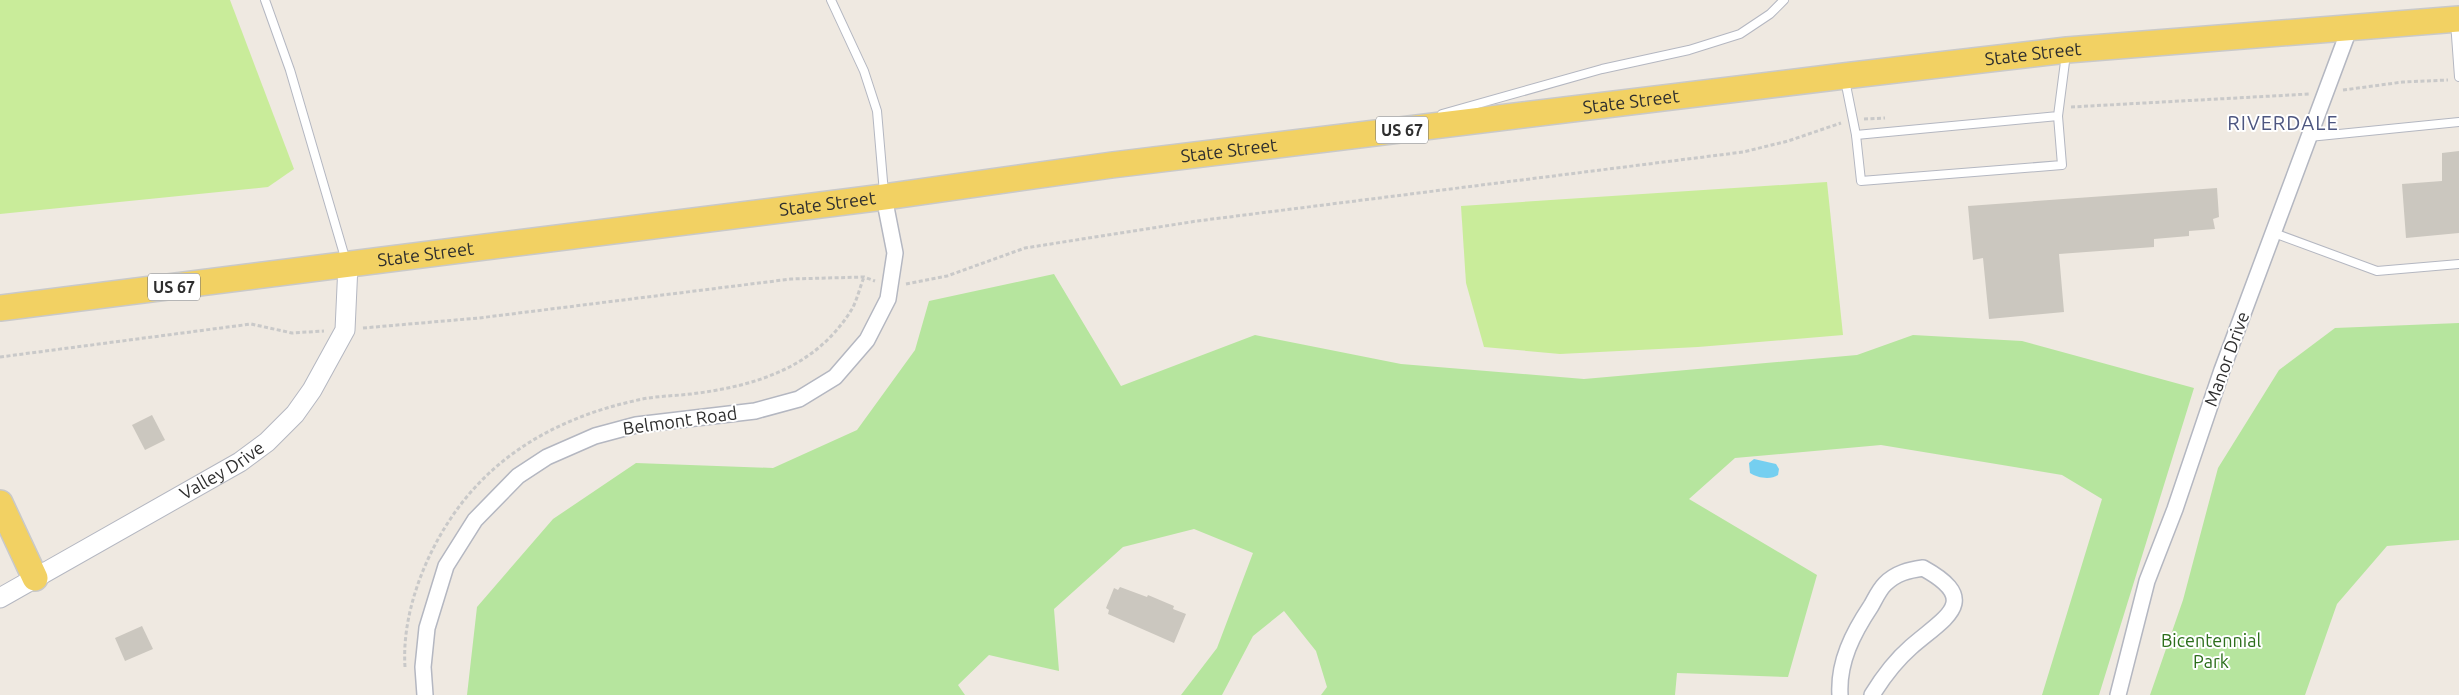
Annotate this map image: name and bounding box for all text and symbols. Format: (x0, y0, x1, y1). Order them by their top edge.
street label: State Street (1984, 38, 2082, 69)
street label: State Street (1581, 85, 1680, 117)
district label: RIVERDALE (2227, 111, 2339, 134)
road number: US 67 (1376, 116, 1428, 144)
street label: State Street (1179, 134, 1278, 166)
street label: State Street (778, 187, 877, 219)
street label: State Street (376, 238, 475, 270)
road number: US 67 (148, 274, 200, 300)
street label: Manor Drive (2200, 309, 2252, 409)
street label: Belmont Road (621, 402, 738, 438)
street label: Valley Drive (176, 437, 268, 503)
park label: Bicentennial Park (2161, 630, 2261, 671)

